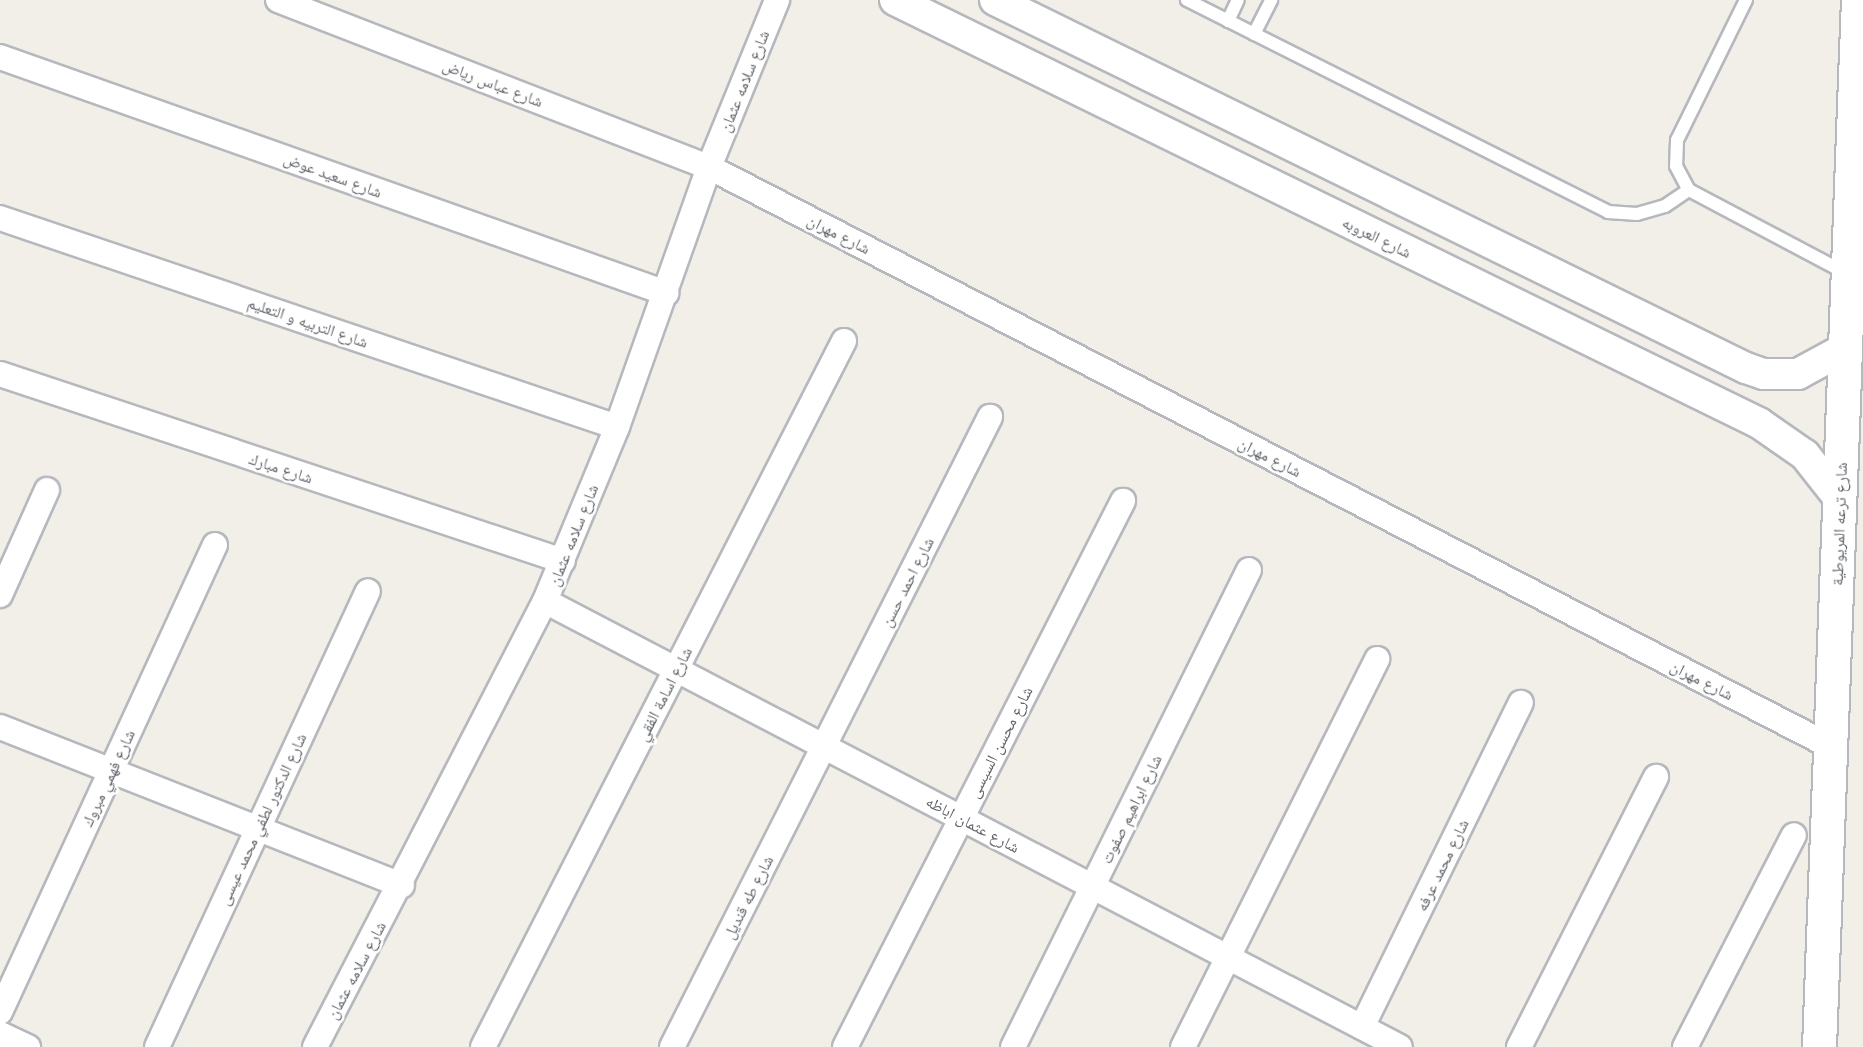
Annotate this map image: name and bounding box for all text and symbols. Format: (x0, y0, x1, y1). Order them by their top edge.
street label: شارع سلامه عثمان (715, 27, 773, 135)
street label: شارع عباس رياض (440, 55, 546, 111)
street label: شارع سعيد عوض (281, 148, 385, 202)
street label: شارع مهران (804, 210, 874, 258)
street label: شارع العروبه (1339, 212, 1415, 262)
street label: شارع التربيه و التعليم (245, 292, 371, 352)
street label: شارع مهران (1235, 433, 1305, 481)
street label: شارع مبارك (247, 449, 315, 487)
street label: شارع ترعه المريوطية (1827, 462, 1851, 586)
street label: شارع سلامه عثمان (544, 481, 602, 589)
street label: شارع احمد حسن (876, 534, 938, 630)
street label: شارع اسامة الفقي (632, 644, 696, 744)
street label: شارع مهران (1667, 656, 1737, 704)
street label: شارع محسن السيسى (964, 683, 1036, 801)
street label: شارع فهمي مبروك (77, 727, 139, 829)
street label: شارع الدكتور لطفي محمد عيسى (214, 730, 310, 908)
street label: شارع ابراهيم صفوت (1096, 751, 1166, 867)
street label: شارع عثمان اباظه (923, 791, 1023, 857)
street label: شارع محمد عرفه (1411, 816, 1473, 914)
street label: شارع طه قنديل (719, 852, 777, 942)
street label: شارع سلامه عثمان (322, 918, 390, 1022)

